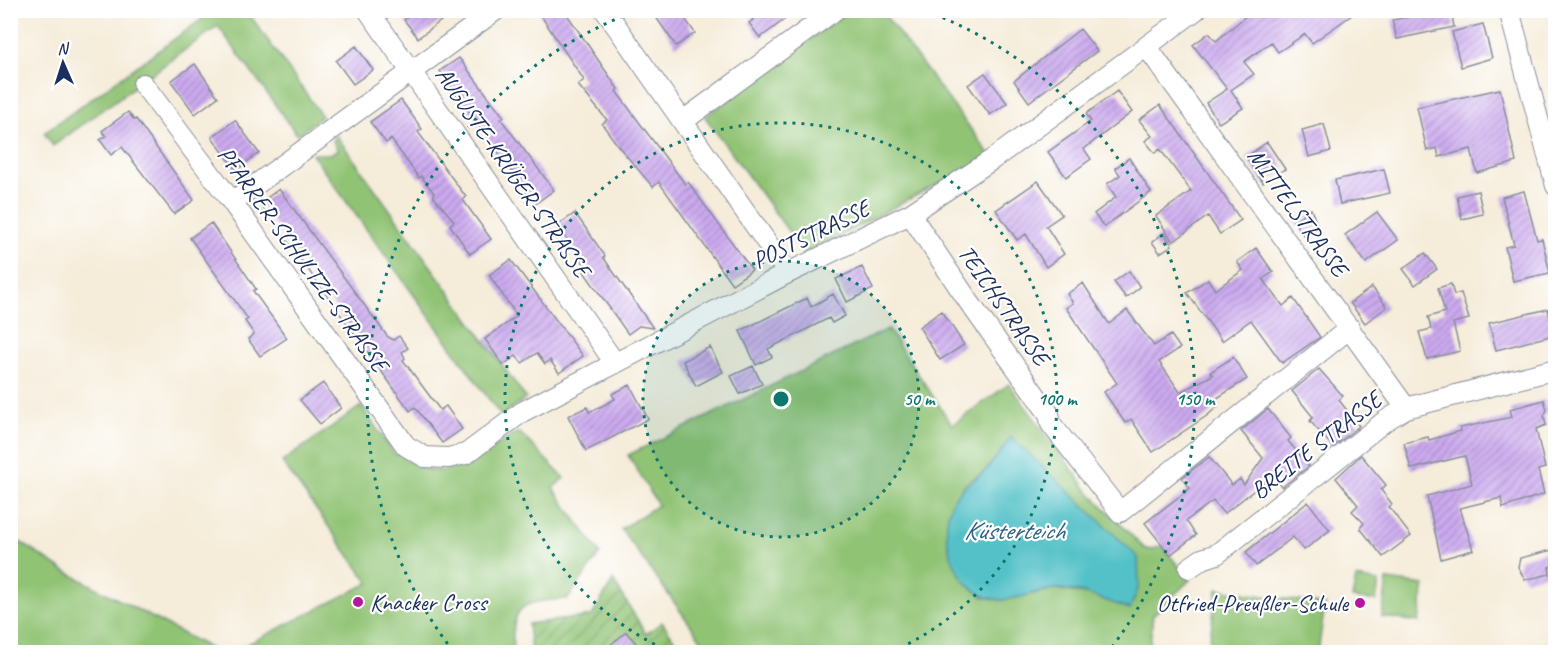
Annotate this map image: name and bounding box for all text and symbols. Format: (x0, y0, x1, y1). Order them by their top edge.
north arrow (33, 33, 93, 93)
text: N (57, 39, 71, 59)
street label: AUGUSTE-KRÜGER-STRASSE (429, 61, 599, 285)
street label: PFARRER-SCHULTZE-STRASSE (211, 140, 397, 380)
street label: MITTELSTRASSE (1241, 142, 1357, 285)
street label: POSTSTRASSE (747, 192, 877, 275)
street label: TEICHSTRASSE (952, 239, 1058, 374)
street label: BREITE STRASSE (1245, 383, 1390, 505)
text: 50 m (904, 388, 936, 410)
text: 100 m (1038, 388, 1078, 410)
text: 150 m (1176, 388, 1216, 410)
centre of rings (771, 389, 791, 409)
water label: Küsterteich (964, 514, 1067, 547)
place label: Knacker Cross (370, 587, 489, 617)
place label: Otfried-Preußler-Schule (1157, 588, 1350, 618)
marker: Knacker Cross (351, 595, 365, 609)
marker: Otfried-Preußler-Schule (1353, 596, 1367, 610)

